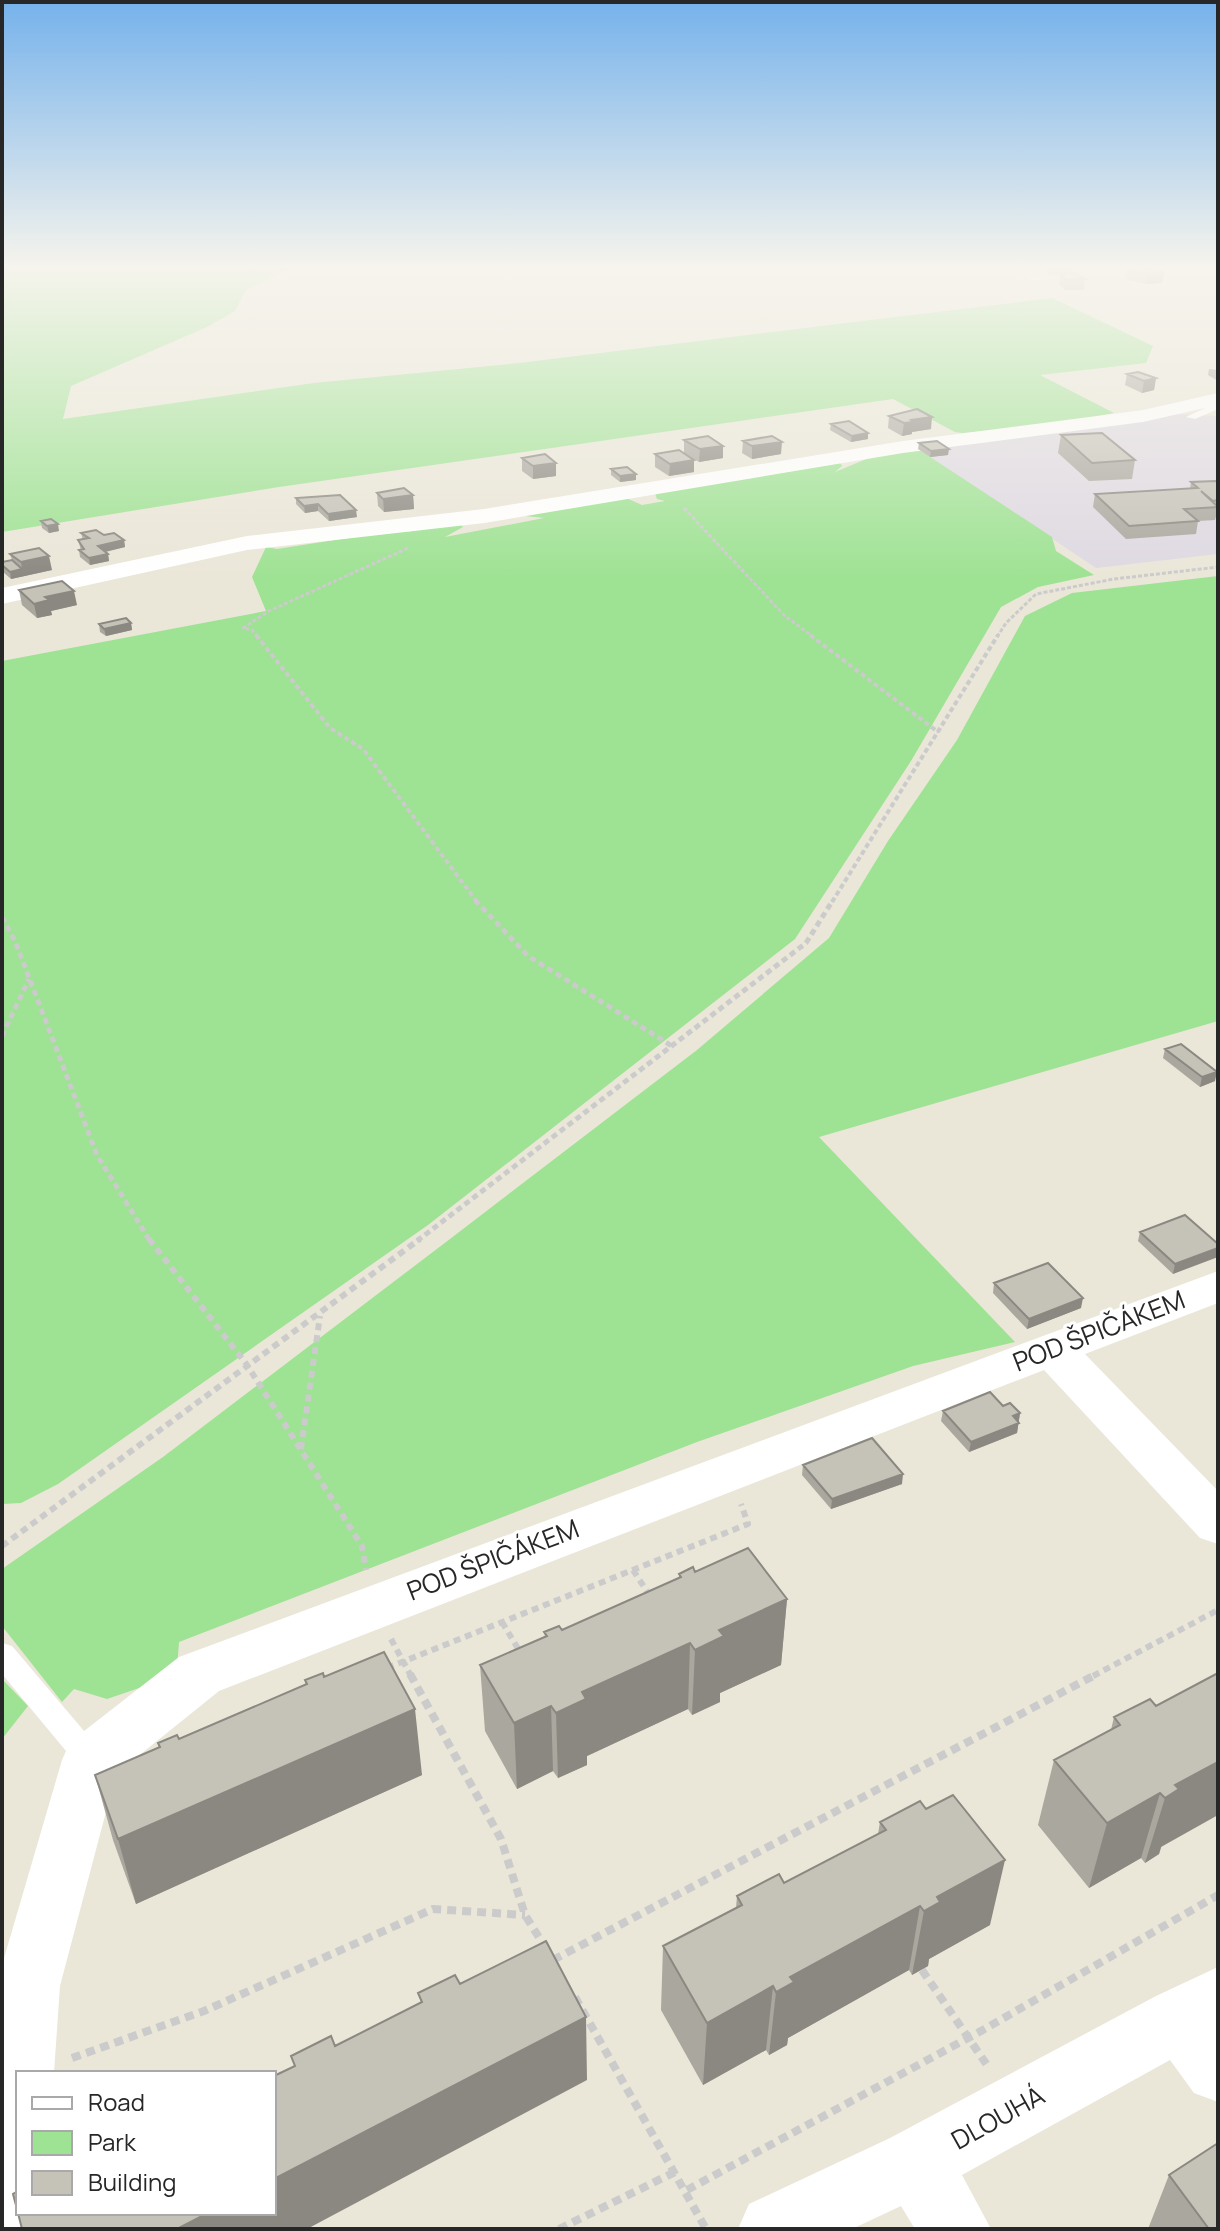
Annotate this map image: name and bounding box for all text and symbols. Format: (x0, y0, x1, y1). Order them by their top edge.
street label: POD ŠPIČÁKEM (1007, 1281, 1190, 1379)
street label: POD ŠPIČÁKEM (401, 1510, 584, 1608)
legend (16, 2071, 276, 2215)
street label: DLOUHÁ (944, 2077, 1051, 2157)
text: Road (88, 2085, 145, 2118)
text: Park (88, 2125, 137, 2158)
text: Building (88, 2165, 176, 2198)

